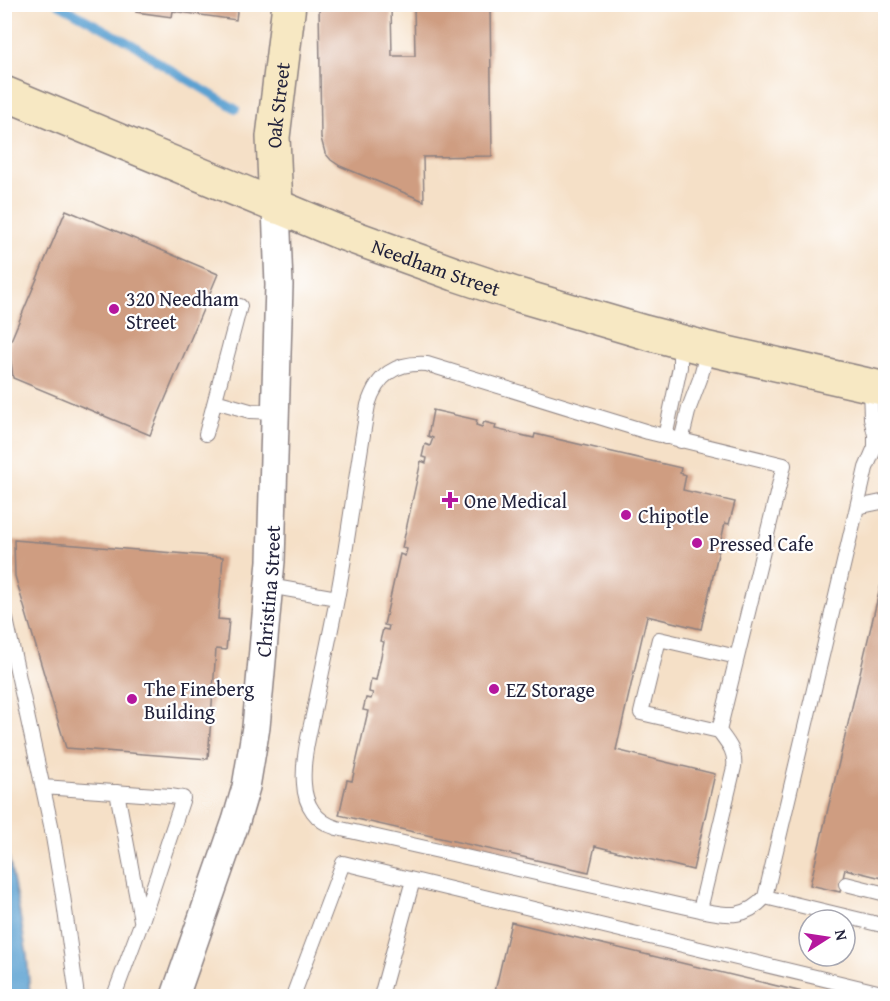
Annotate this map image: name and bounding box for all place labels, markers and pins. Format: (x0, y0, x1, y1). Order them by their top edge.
place label: 320 Needham Street (126, 284, 239, 336)
marker: 320 Needham Street (107, 302, 121, 316)
place label: One Medical (464, 486, 568, 515)
marker: One Medical (441, 491, 459, 509)
place label: Chipotle (638, 501, 709, 530)
marker: Chipotle (619, 508, 633, 522)
place label: Pressed Cafe (709, 529, 814, 558)
marker: Pressed Cafe (690, 536, 704, 550)
place label: The Fineberg Building (144, 674, 254, 726)
place label: EZ Storage (506, 675, 595, 704)
marker: EZ Storage (487, 682, 501, 696)
marker: The Fineberg Building (125, 692, 139, 706)

